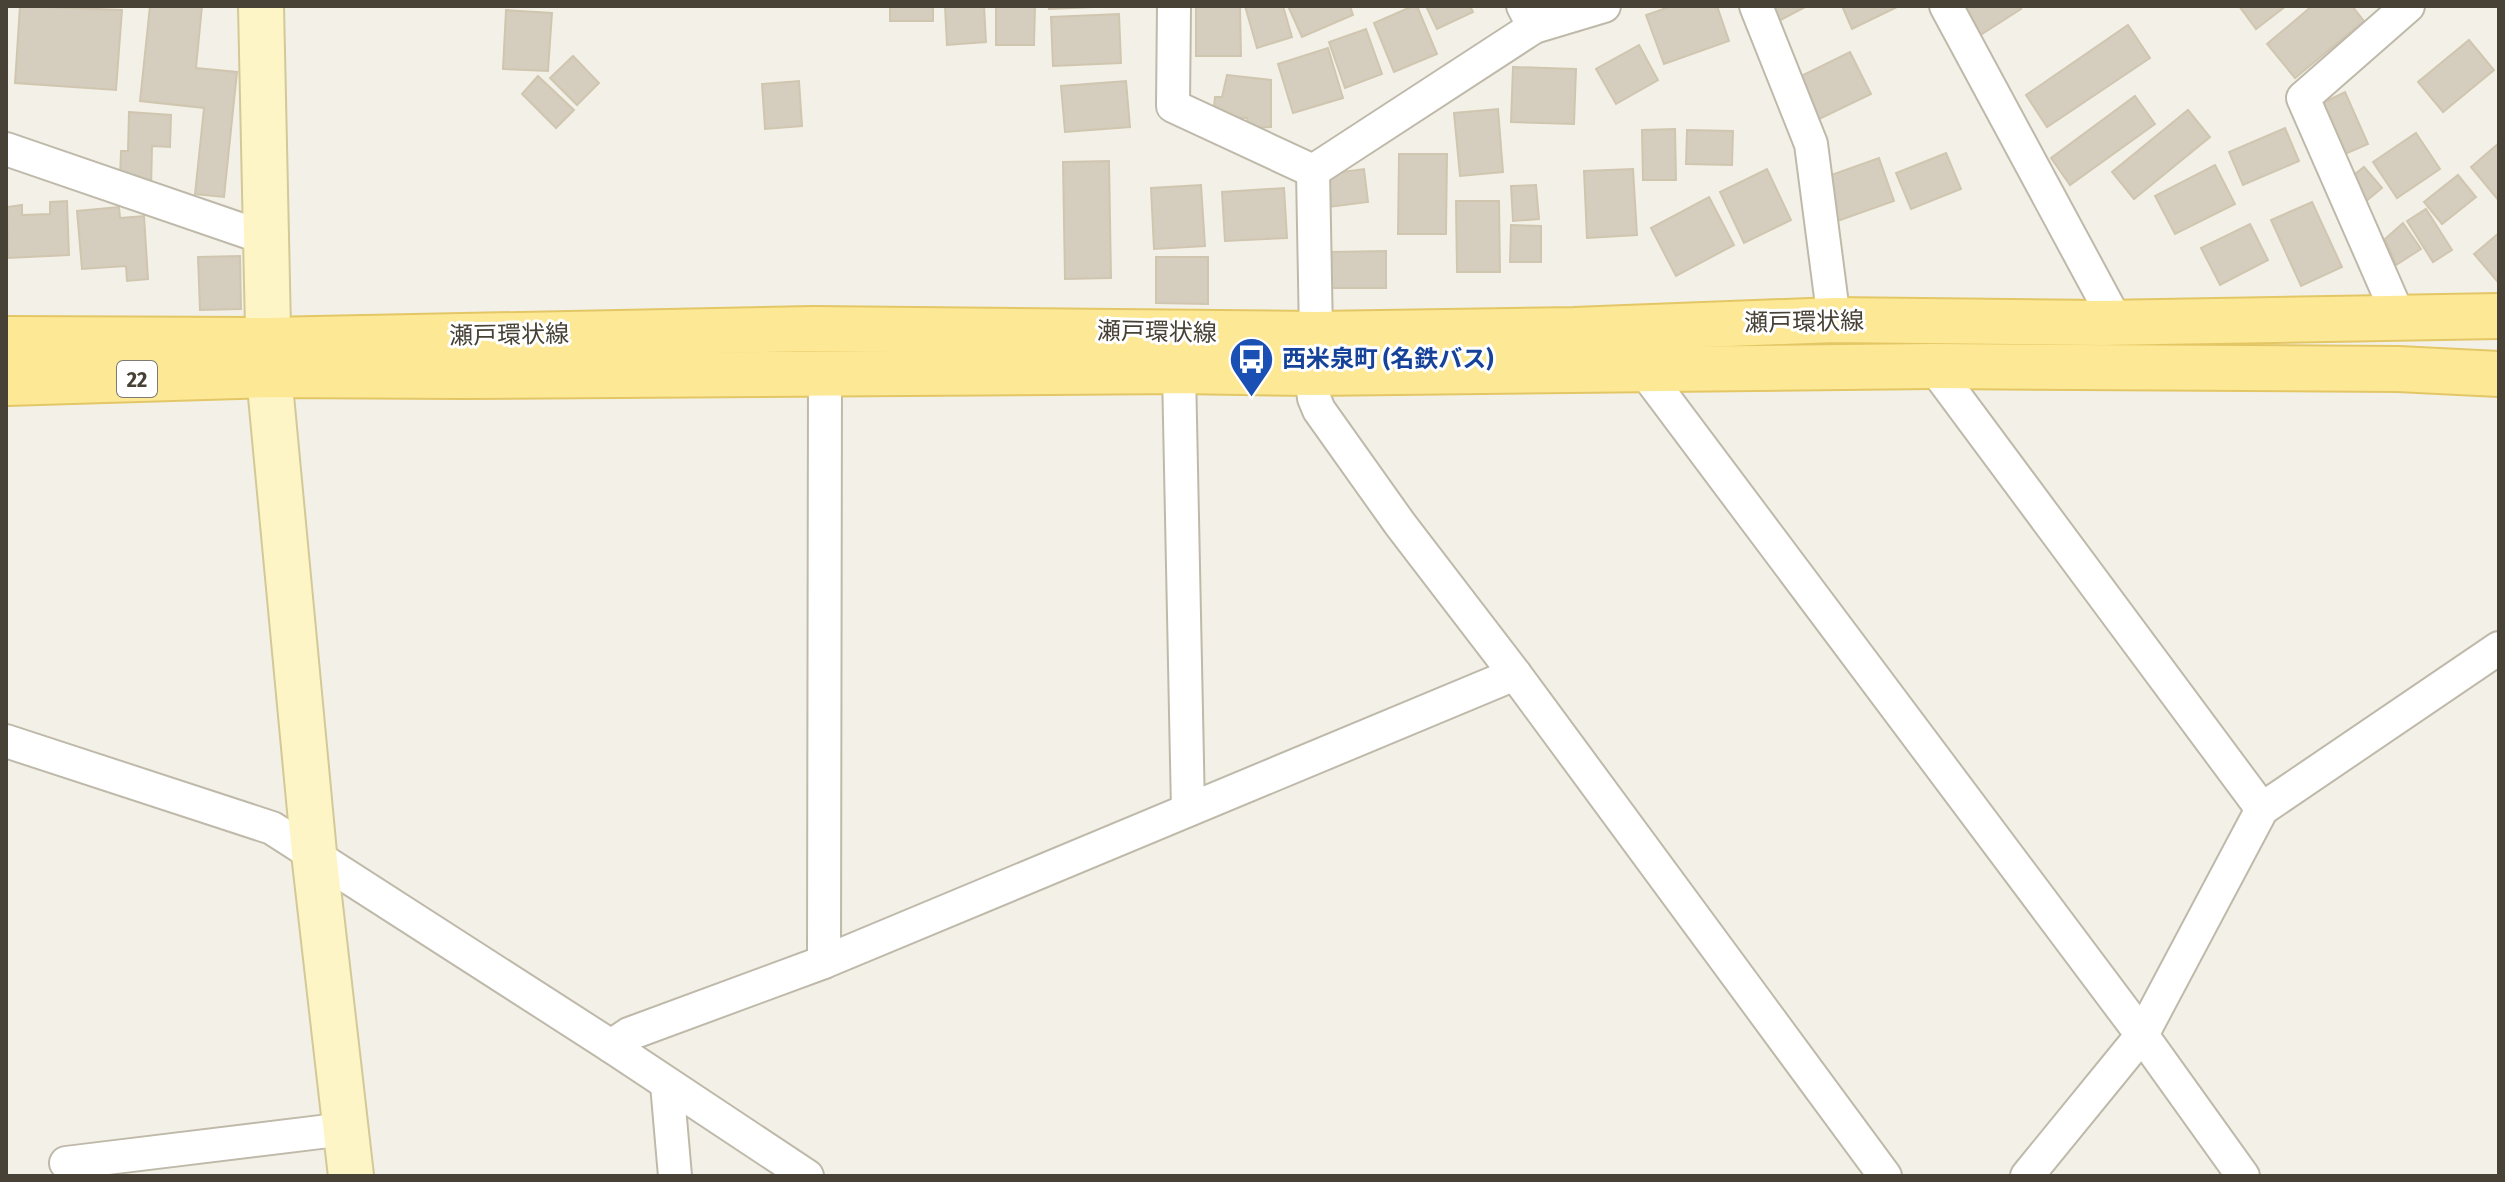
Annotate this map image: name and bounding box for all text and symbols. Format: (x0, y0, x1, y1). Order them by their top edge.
street label: 瀬戸環状線 (1744, 307, 1864, 337)
street label: 瀬戸環状線 (1097, 317, 1217, 347)
street label: 瀬戸環状線 (449, 320, 569, 350)
bus stop icon: 西米泉町 (名鉄バス) (1227, 335, 1275, 398)
place label: 西米泉町 (名鉄バス) (1282, 345, 1493, 373)
road number: 22 (117, 361, 157, 397)

